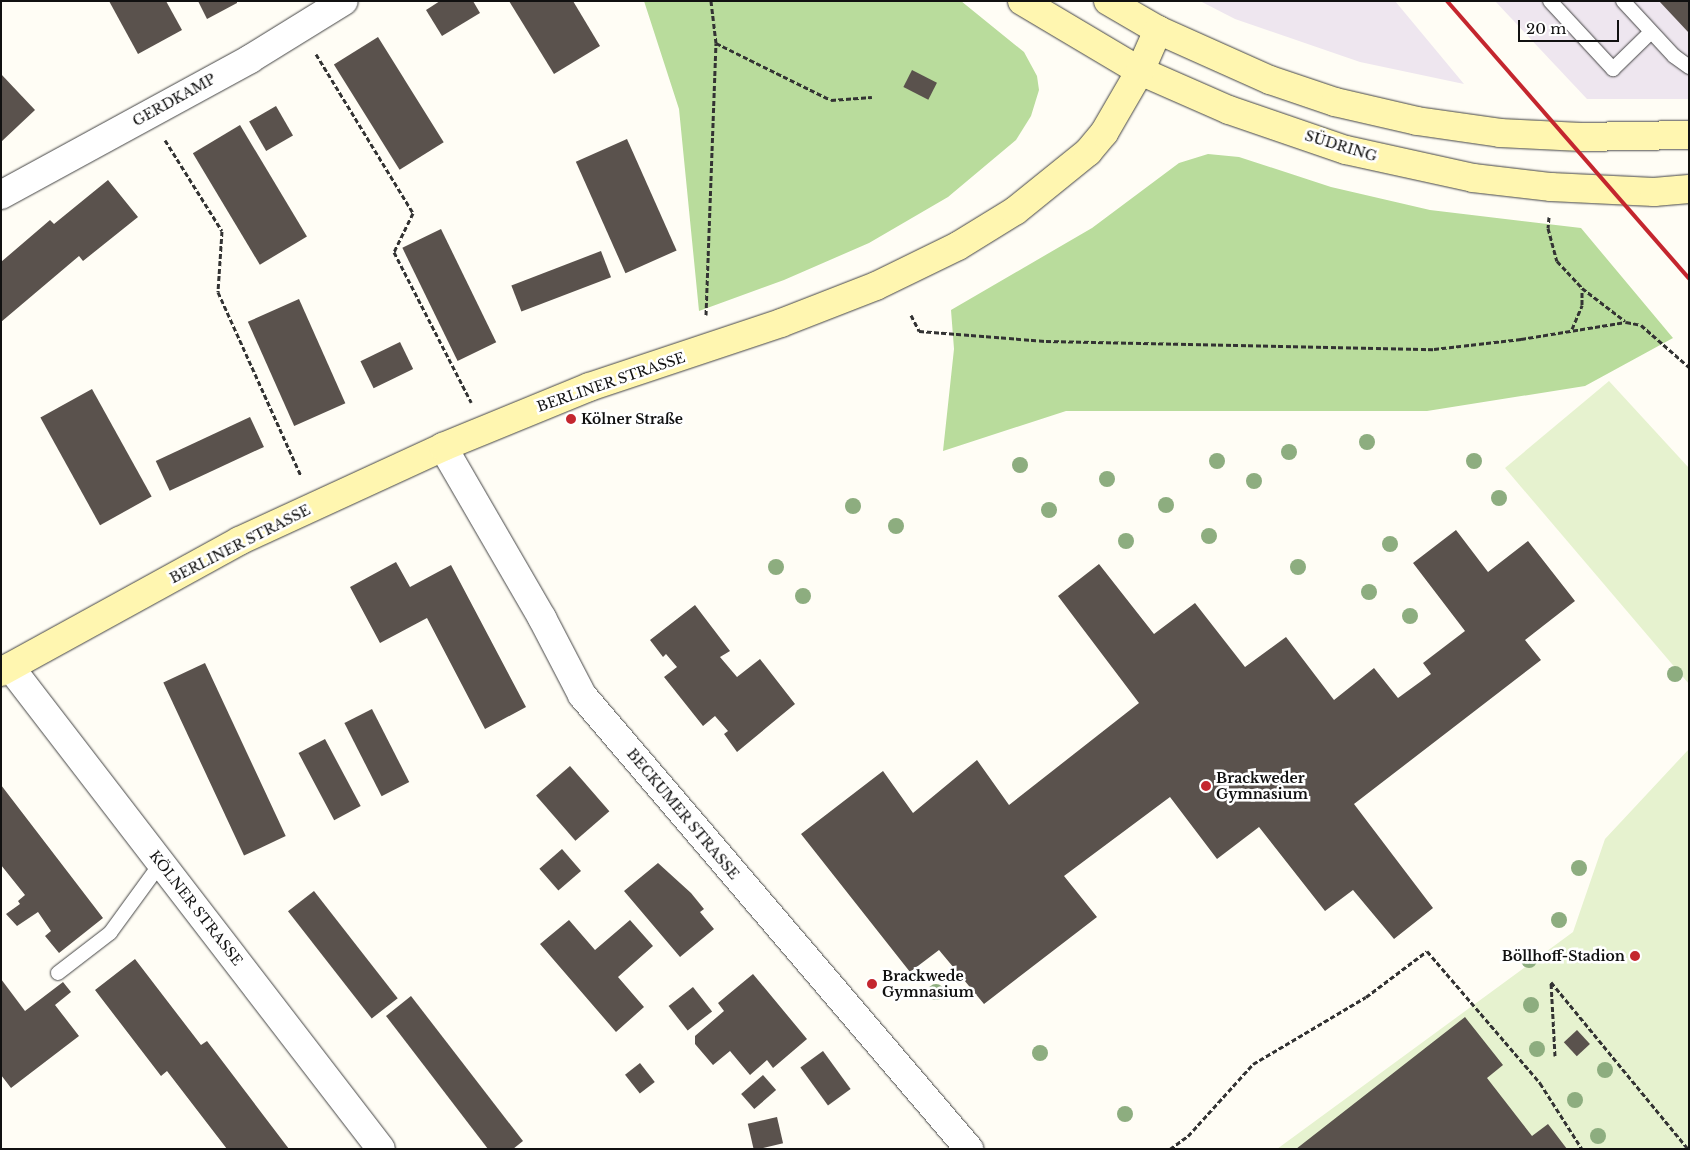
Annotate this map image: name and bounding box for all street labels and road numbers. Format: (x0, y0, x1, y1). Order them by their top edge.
street label: GERDKAMP (130, 70, 218, 130)
street label: SÜDRING (1303, 127, 1379, 165)
street label: BERLINER STRASSE (535, 349, 687, 415)
street label: BERLINER STRASSE (167, 501, 313, 587)
street label: BECKUMER STRASSE (623, 745, 743, 883)
street label: KÖLNER STRASSE (146, 847, 246, 969)

